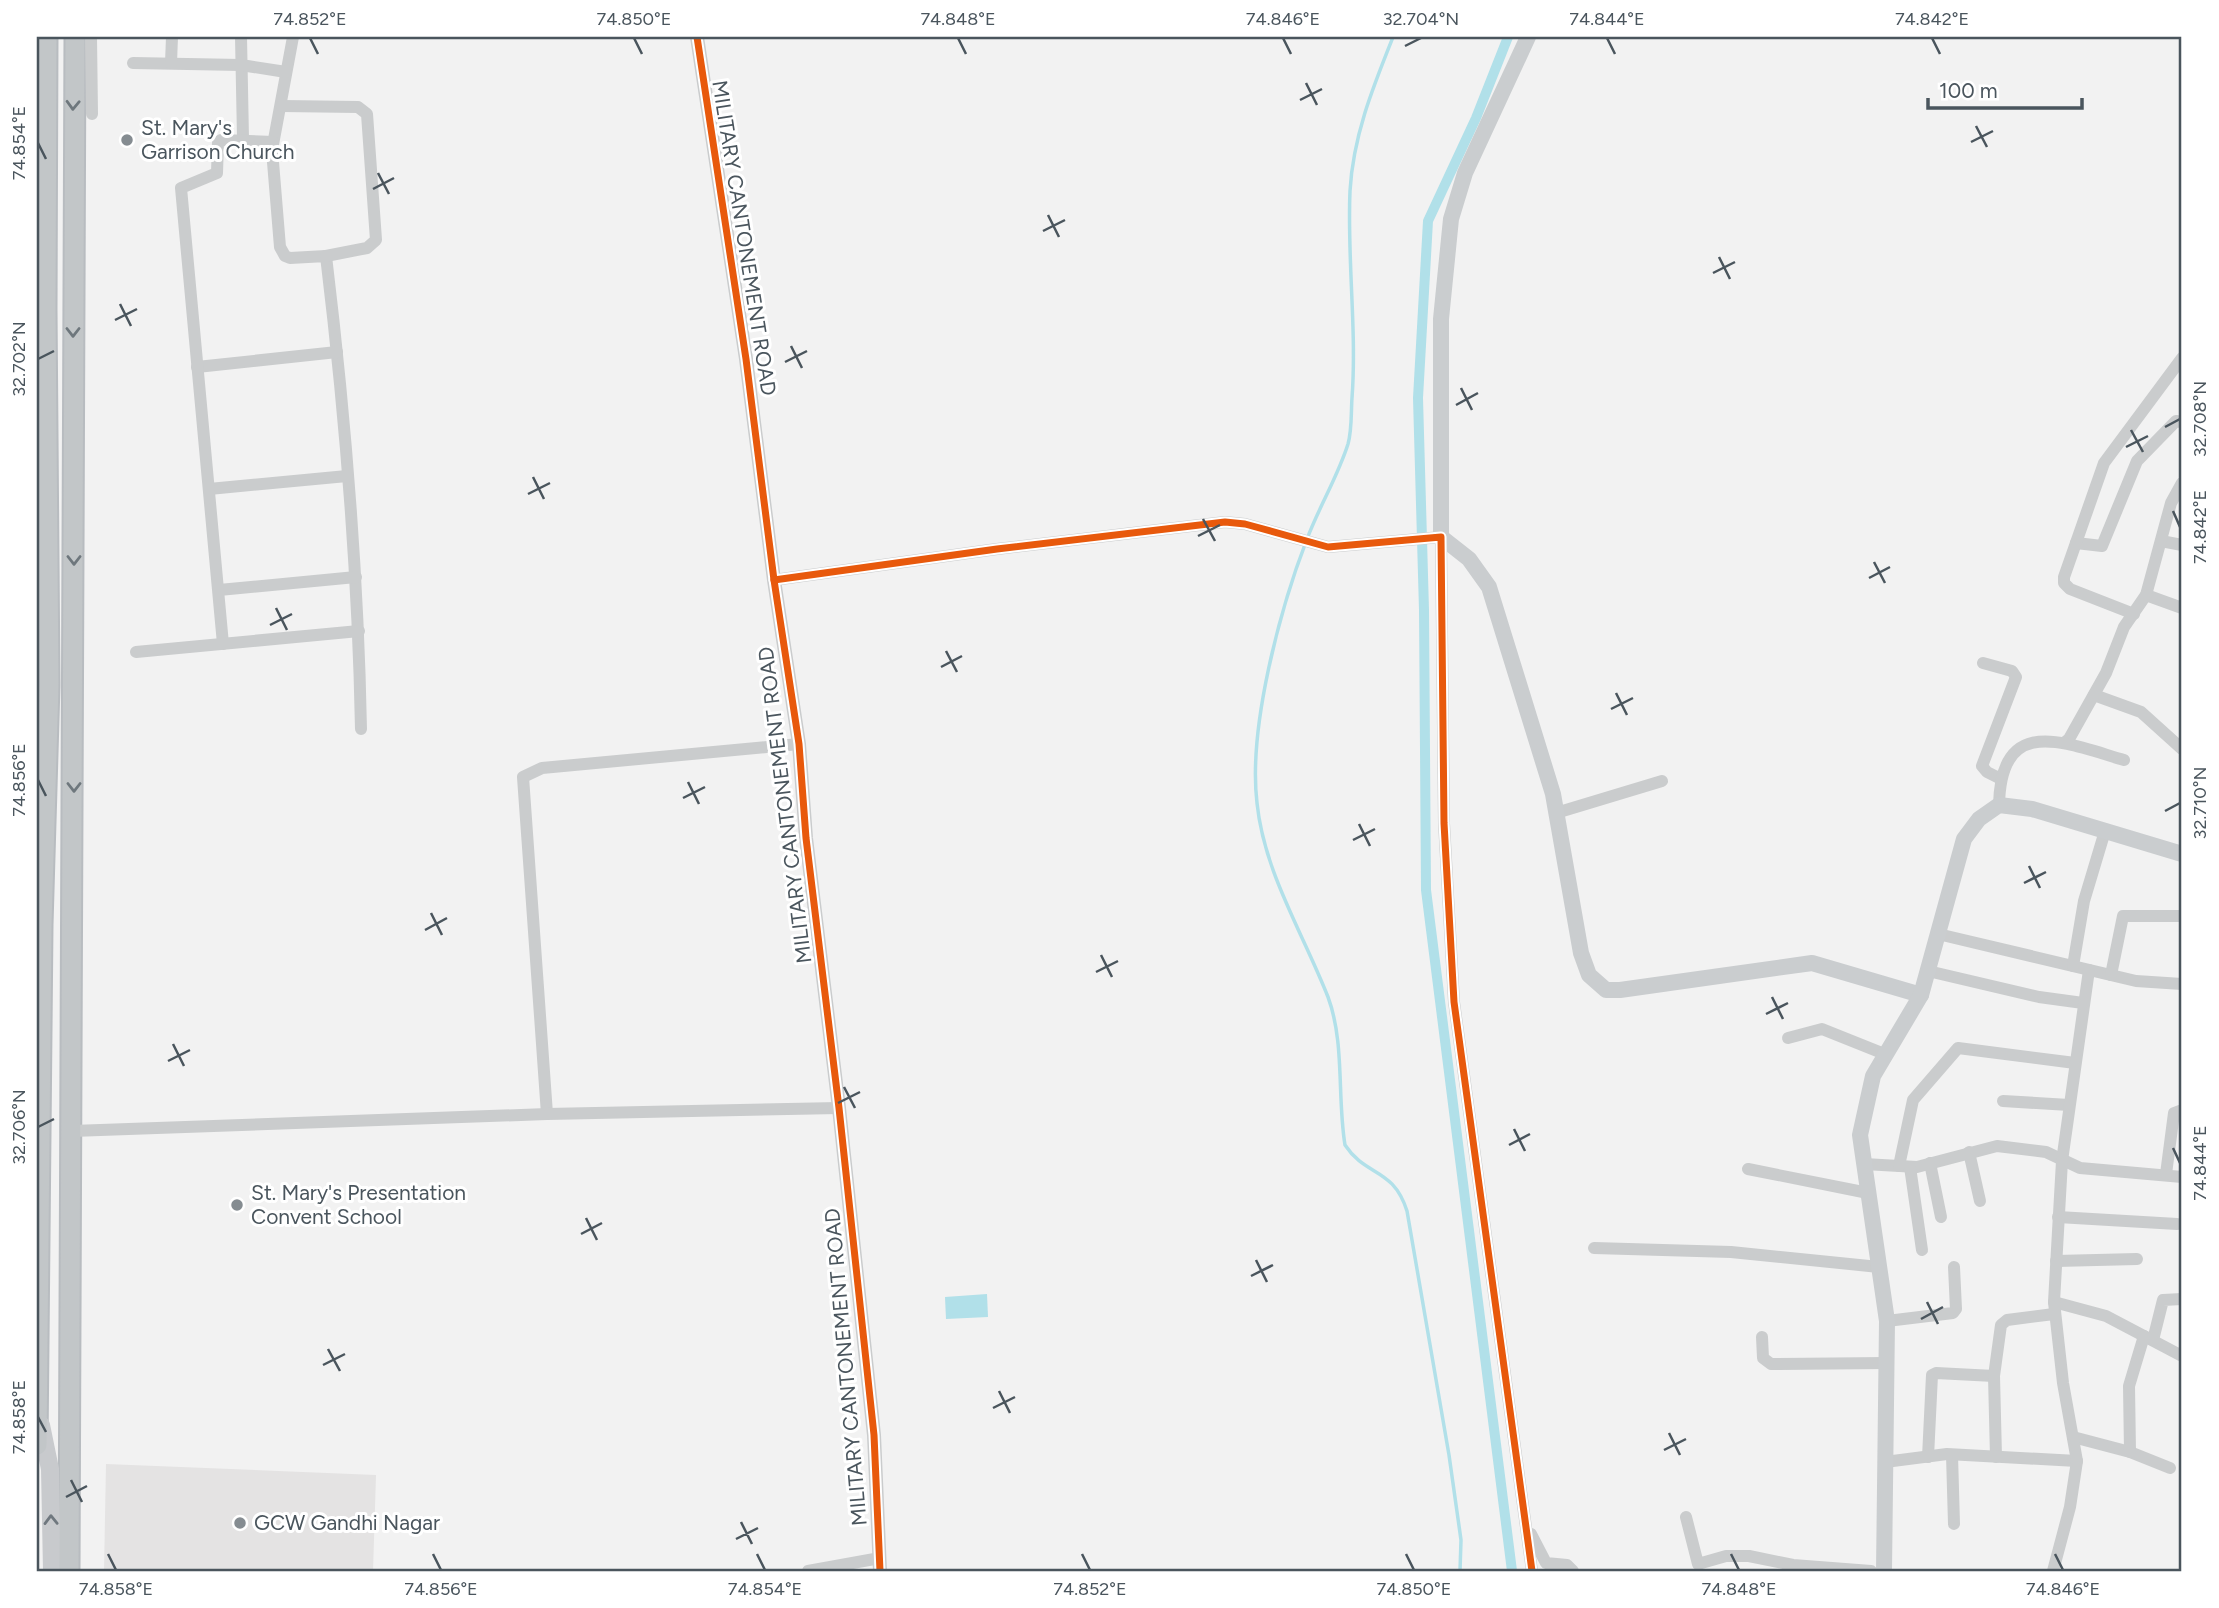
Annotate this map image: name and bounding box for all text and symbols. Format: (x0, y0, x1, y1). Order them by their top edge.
text: 74.852°E (273, 8, 347, 30)
text: 74.850°E (597, 8, 671, 30)
text: 74.848°E (920, 8, 996, 30)
text: 74.846°E (1246, 8, 1320, 30)
text: 32.704°N (1383, 8, 1459, 30)
text: 74.844°E (1569, 8, 1645, 30)
text: 74.842°E (1895, 8, 1969, 30)
scale bar (1928, 66, 2082, 110)
street label: MILITARY CANTONEMENT ROAD (707, 78, 782, 397)
text: 100 m (1939, 78, 1998, 103)
one-way arrow (65, 100, 80, 111)
text: 74.854°E (8, 106, 30, 180)
place label: St. Mary's Garrison Church (141, 115, 294, 164)
marker: St. Mary's Garrison Church (119, 132, 135, 148)
text: 32.702°N (8, 321, 30, 397)
one-way arrow (65, 328, 81, 338)
text: 32.708°N (2189, 381, 2211, 457)
text: 74.842°E (2189, 490, 2211, 564)
one-way arrow (66, 555, 82, 566)
street label: MILITARY CANTONEMENT ROAD (753, 645, 816, 965)
text: 74.856°E (8, 743, 30, 817)
text: 32.710°N (2189, 767, 2211, 839)
one-way arrow (66, 783, 82, 793)
text: 32.706°N (8, 1089, 30, 1165)
text: 74.844°E (2189, 1125, 2211, 1201)
place label: St. Mary's Presentation Convent School (251, 1180, 466, 1229)
marker: St. Mary's Presentation Convent School (229, 1197, 245, 1213)
street label: MILITARY CANTONEMENT ROAD (819, 1207, 872, 1527)
text: 74.858°E (8, 1380, 30, 1454)
place label: GCW Gandhi Nagar (254, 1510, 440, 1535)
one-way arrow (43, 1514, 59, 1525)
marker: GCW Gandhi Nagar (232, 1515, 248, 1531)
text: 74.858°E (79, 1578, 153, 1600)
text: 74.856°E (404, 1578, 478, 1600)
text: 74.854°E (728, 1578, 802, 1600)
text: 74.852°E (1053, 1578, 1127, 1600)
text: 74.850°E (1377, 1578, 1451, 1600)
text: 74.848°E (1701, 1578, 1777, 1600)
text: 74.846°E (2026, 1578, 2100, 1600)

